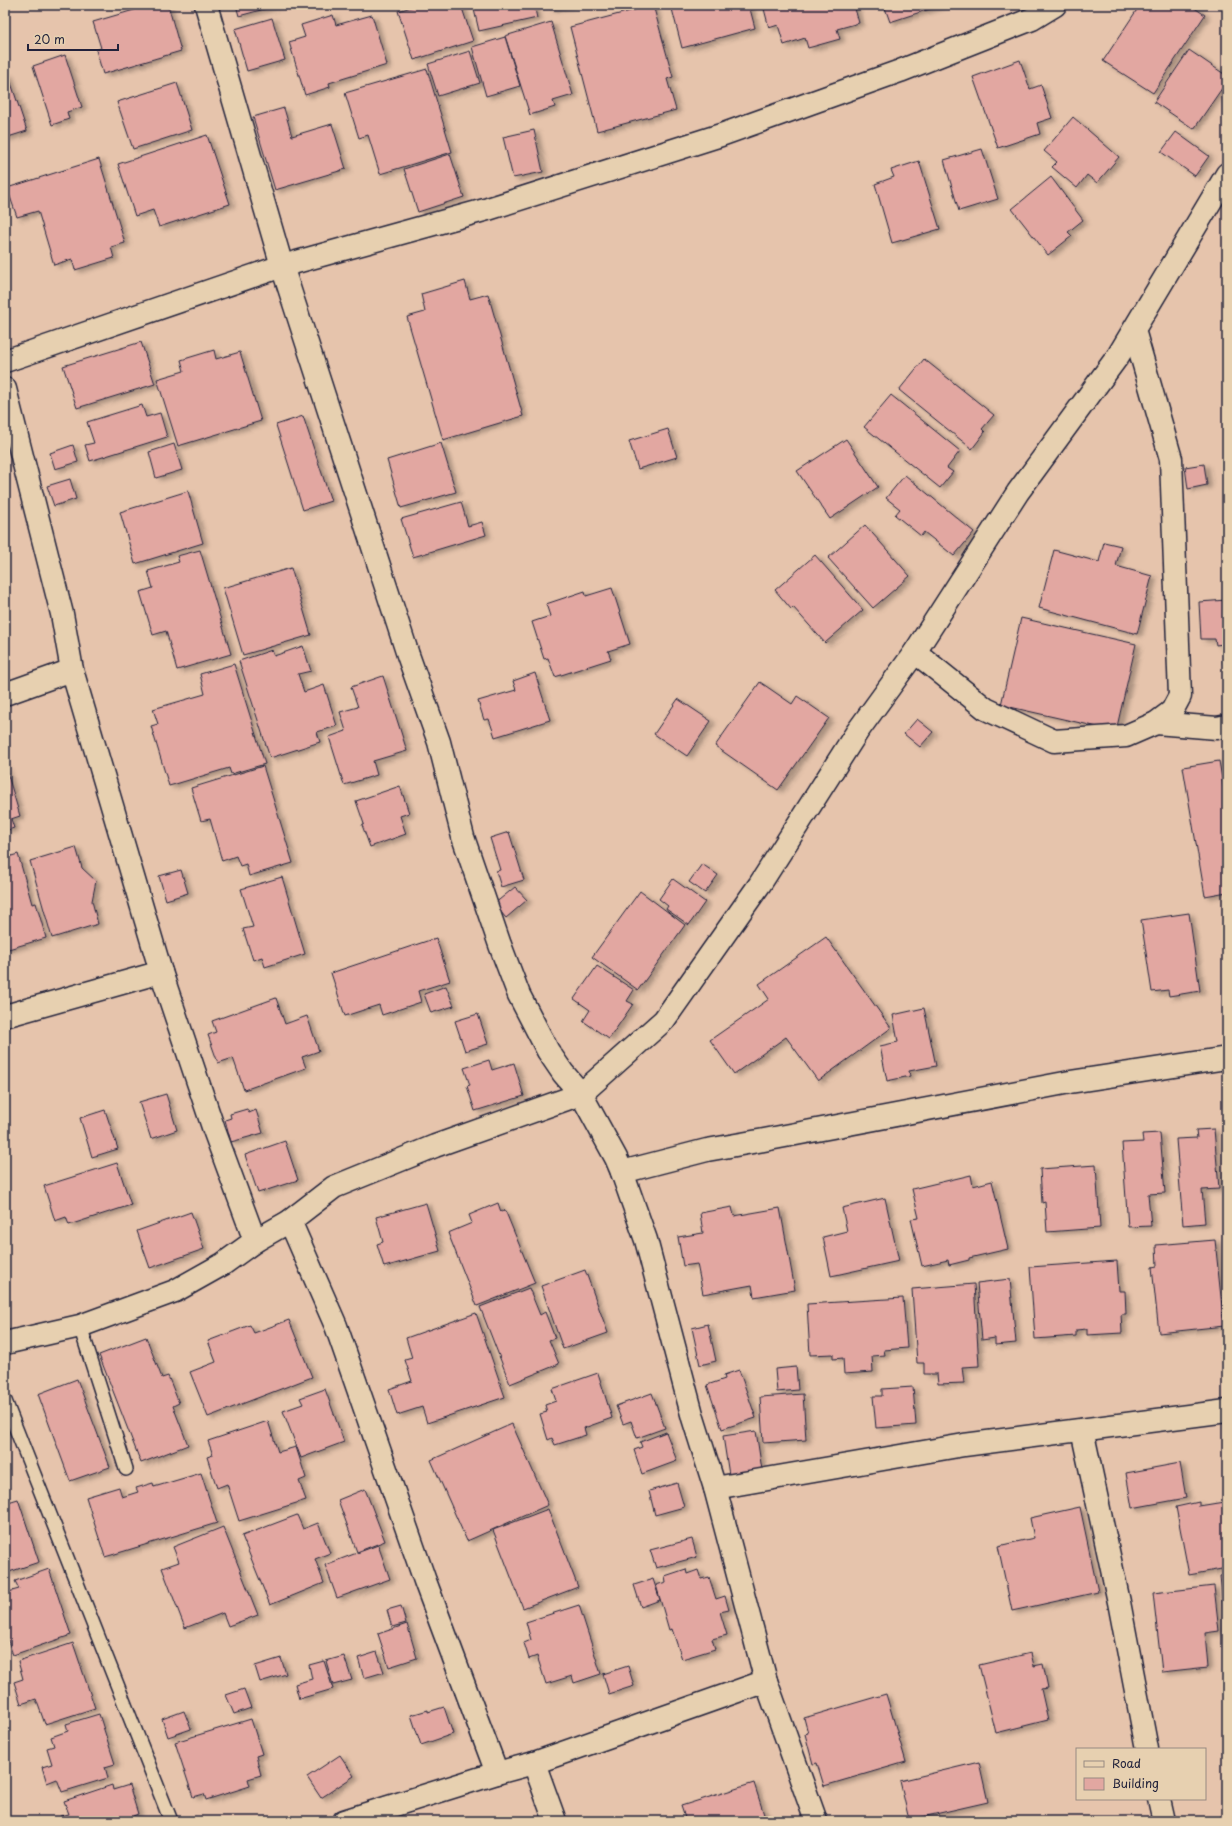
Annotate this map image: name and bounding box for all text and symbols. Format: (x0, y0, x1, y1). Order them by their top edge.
scale bar (28, 26, 118, 52)
text: 20 m (34, 30, 65, 48)
legend (1076, 1748, 1206, 1800)
text: Road (1112, 1754, 1141, 1772)
text: Building (1112, 1774, 1159, 1792)

